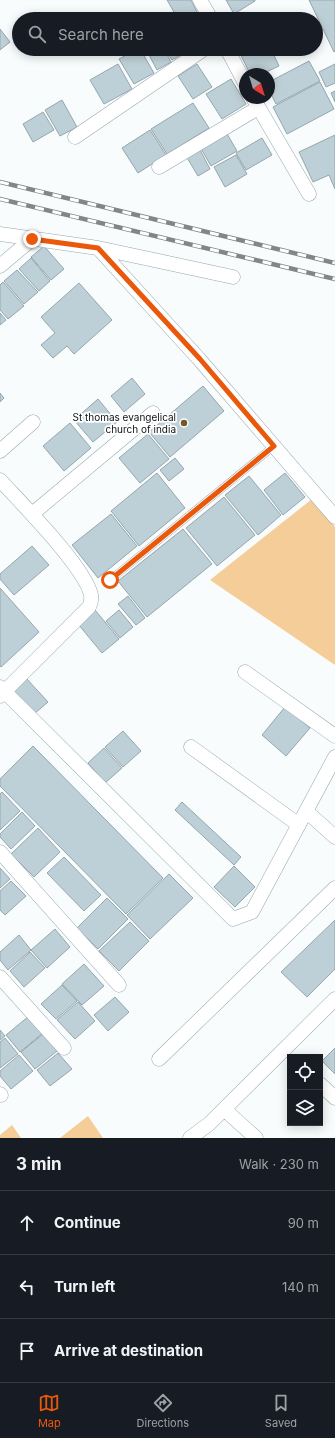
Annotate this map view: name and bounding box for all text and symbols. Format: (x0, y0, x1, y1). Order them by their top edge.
search box (12, 12, 323, 56)
icon: search (26, 23, 48, 45)
text: Search here (58, 25, 144, 44)
north arrow (239, 68, 275, 104)
route end (23, 230, 41, 248)
place label: St thomas evangelical church of india (72, 411, 176, 435)
marker: St thomas evangelical church of india (179, 418, 189, 428)
route start (101, 571, 119, 589)
map controls (287, 1054, 323, 1126)
button: locate (287, 1054, 323, 1090)
button: layers (287, 1090, 323, 1126)
text: 3 min (16, 1154, 62, 1174)
text: Walk · 230 m (239, 1156, 319, 1172)
icon: ahead (16, 1212, 38, 1234)
text: Continue (54, 1213, 121, 1232)
text: 90 m (288, 1215, 319, 1231)
icon: left (16, 1276, 38, 1298)
text: Turn left (54, 1277, 115, 1296)
text: 140 m (282, 1279, 319, 1295)
icon: arrive (16, 1340, 38, 1362)
text: Arrive at destination (54, 1341, 203, 1360)
tab: Map (38, 1392, 61, 1430)
tab: Directions (137, 1392, 189, 1430)
tab: Saved (265, 1392, 297, 1430)

